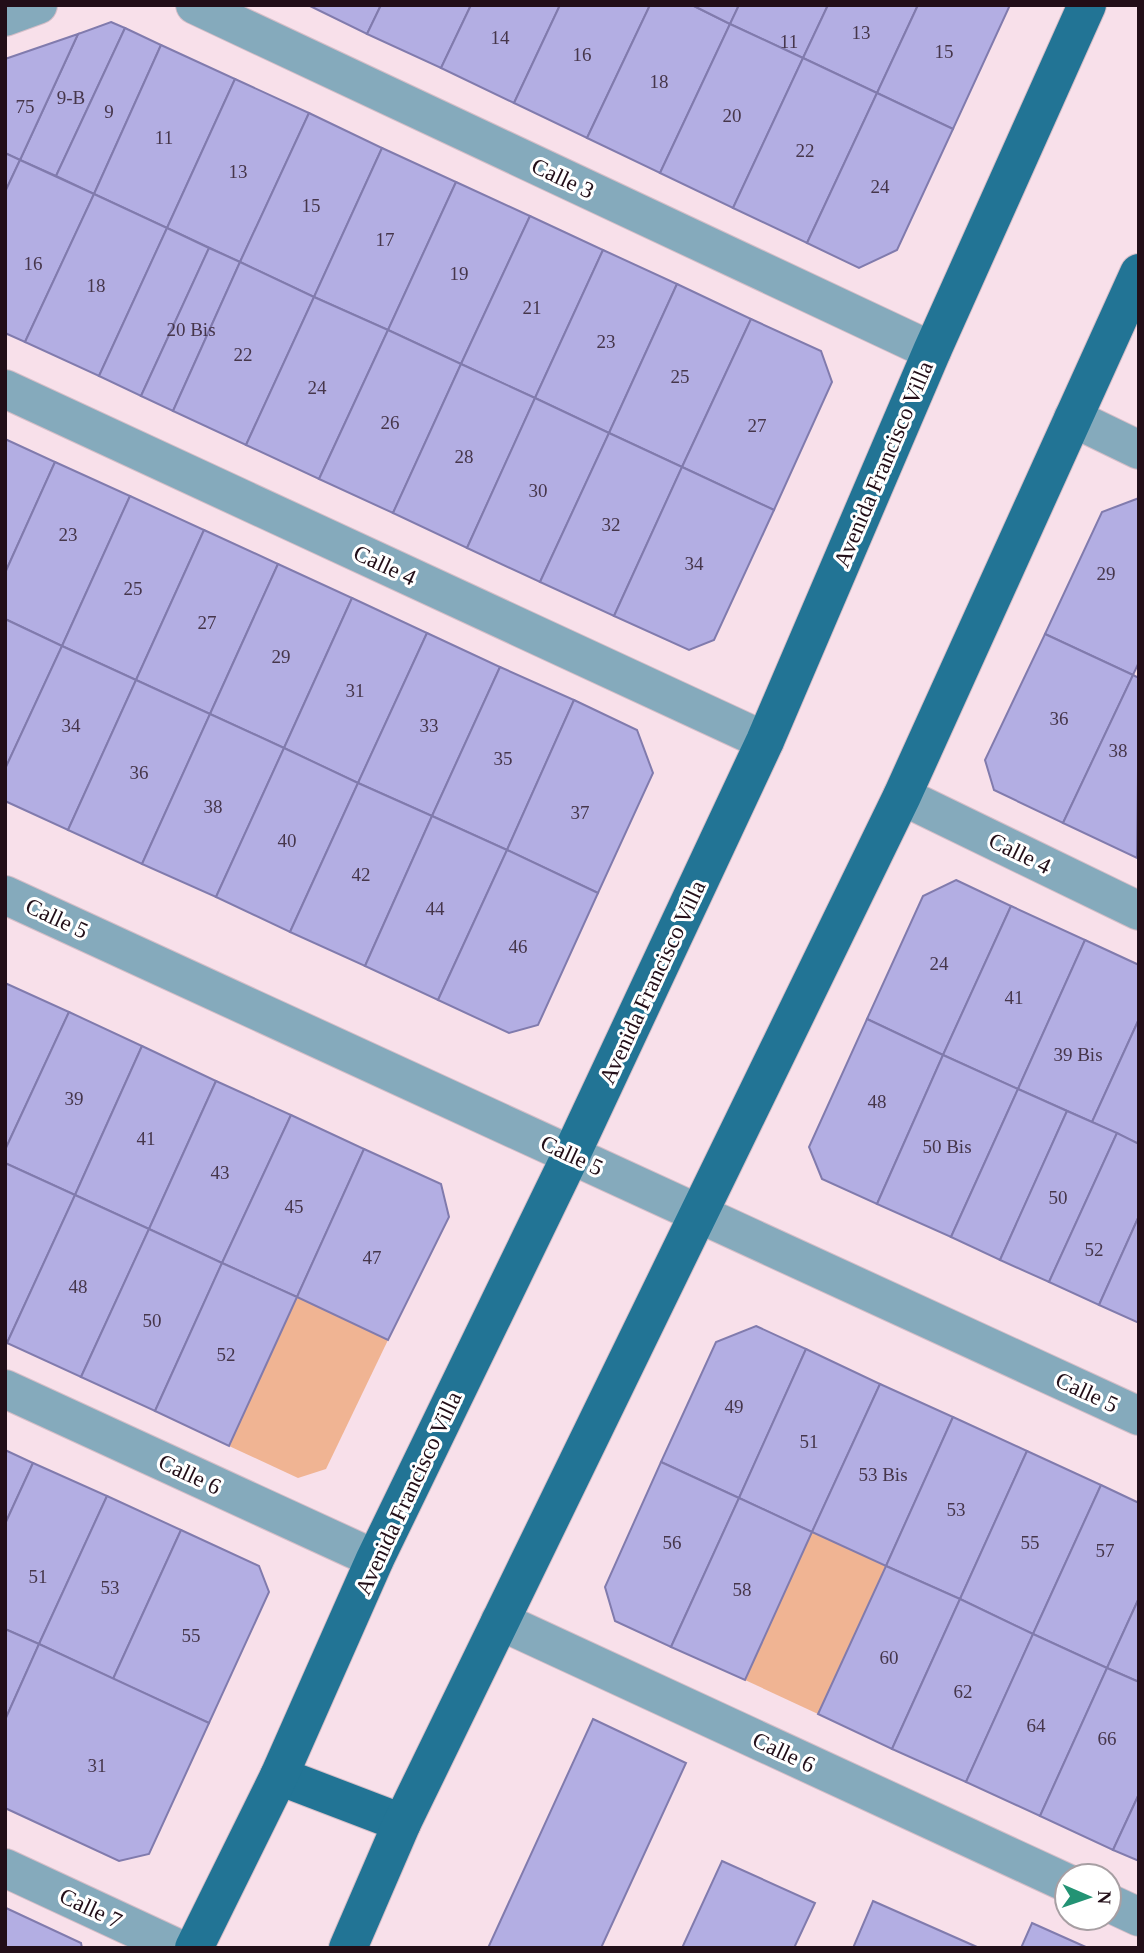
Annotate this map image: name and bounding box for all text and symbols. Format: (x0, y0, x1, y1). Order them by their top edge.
house number: 13 (852, 22, 871, 43)
house number: 14 (491, 27, 510, 48)
house number: 11 (780, 31, 798, 52)
house number: 15 (935, 41, 954, 62)
house number: 16 (573, 44, 592, 65)
house number: 18 (650, 71, 669, 92)
house number: 9-B (57, 87, 85, 108)
house number: 75 (16, 96, 35, 117)
house number: 9 (104, 101, 114, 122)
house number: 20 (723, 105, 742, 126)
house number: 11 (155, 127, 173, 148)
house number: 22 (796, 140, 815, 161)
street label: Calle 3 (528, 153, 598, 204)
house number: 13 (229, 161, 248, 182)
house number: 24 (871, 176, 890, 197)
house number: 15 (302, 195, 321, 216)
house number: 17 (376, 229, 395, 250)
house number: 16 (24, 253, 43, 274)
house number: 19 (450, 263, 469, 284)
house number: 18 (87, 275, 106, 296)
house number: 21 (523, 297, 542, 318)
house number: 20 Bis (166, 319, 216, 340)
house number: 23 (597, 331, 616, 352)
house number: 22 (234, 344, 253, 365)
street label: Avenida Francisco Villa (829, 357, 938, 571)
house number: 25 (671, 366, 690, 387)
house number: 24 (308, 377, 327, 398)
house number: 26 (381, 412, 400, 433)
house number: 27 (748, 415, 767, 436)
house number: 28 (455, 446, 474, 467)
house number: 30 (529, 480, 548, 501)
house number: 32 (602, 514, 621, 535)
house number: 23 (59, 524, 78, 545)
street label: Calle 4 (350, 540, 420, 591)
house number: 34 (685, 553, 704, 574)
house number: 29 (1097, 563, 1116, 584)
house number: 25 (124, 578, 143, 599)
house number: 27 (198, 612, 217, 633)
house number: 29 (272, 646, 291, 667)
house number: 31 (346, 680, 365, 701)
house number: 36 (1050, 708, 1069, 729)
house number: 34 (62, 715, 81, 736)
house number: 33 (420, 715, 439, 736)
house number: 38 (1109, 740, 1128, 761)
house number: 35 (494, 748, 513, 769)
house number: 36 (130, 762, 149, 783)
house number: 38 (204, 796, 223, 817)
house number: 37 (571, 802, 590, 823)
street label: Calle 4 (985, 828, 1055, 879)
house number: 40 (278, 830, 297, 851)
house number: 42 (352, 864, 371, 885)
street label: Avenida Francisco Villa (594, 877, 711, 1088)
street label: Calle 5 (22, 893, 92, 944)
house number: 44 (426, 898, 445, 919)
house number: 46 (509, 936, 528, 957)
house number: 24 (930, 953, 949, 974)
house number: 41 (1005, 987, 1024, 1008)
house number: 39 Bis (1053, 1044, 1103, 1065)
house number: 39 (65, 1088, 84, 1109)
house number: 48 (868, 1091, 887, 1112)
house number: 41 (137, 1128, 156, 1149)
street label: Calle 5 (537, 1130, 607, 1181)
house number: 50 Bis (922, 1136, 972, 1157)
house number: 43 (211, 1162, 230, 1183)
house number: 50 (1049, 1187, 1068, 1208)
house number: 45 (285, 1196, 304, 1217)
house number: 52 (1085, 1239, 1104, 1260)
house number: 47 (363, 1247, 382, 1268)
house number: 48 (69, 1276, 88, 1297)
house number: 50 (143, 1310, 162, 1331)
house number: 52 (217, 1344, 236, 1365)
street label: Calle 5 (1052, 1367, 1122, 1418)
street label: Avenida Francisco Villa (350, 1388, 467, 1599)
house number: 49 (725, 1396, 744, 1417)
house number: 51 (800, 1431, 819, 1452)
street label: Calle 6 (155, 1449, 225, 1500)
house number: 53 Bis (858, 1464, 908, 1485)
house number: 53 (947, 1499, 966, 1520)
house number: 56 (663, 1532, 682, 1553)
house number: 55 (1021, 1532, 1040, 1553)
house number: 57 (1096, 1540, 1115, 1561)
house number: 51 (29, 1566, 48, 1587)
house number: 53 (101, 1577, 120, 1598)
house number: 58 (733, 1579, 752, 1600)
house number: 55 (182, 1625, 201, 1646)
house number: 60 (880, 1647, 899, 1668)
house number: 62 (954, 1681, 973, 1702)
house number: 64 (1027, 1715, 1046, 1736)
street label: Calle 6 (749, 1727, 819, 1778)
house number: 66 (1098, 1728, 1117, 1749)
house number: 31 (88, 1755, 107, 1776)
north arrow (1053, 1862, 1123, 1932)
street label: Calle 7 (56, 1883, 126, 1934)
text: N (1094, 1890, 1115, 1905)

